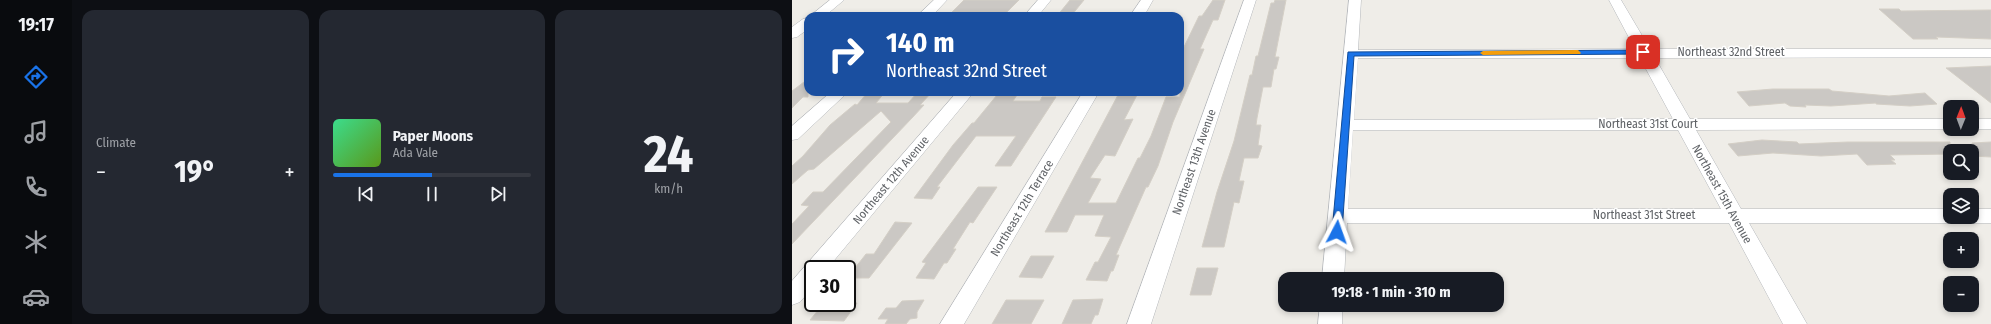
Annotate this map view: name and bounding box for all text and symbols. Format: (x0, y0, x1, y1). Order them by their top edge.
text: 19:17 (18, 14, 54, 36)
text: 140 m (886, 26, 955, 59)
icon: right (820, 28, 872, 80)
pin (1626, 35, 1660, 69)
icon: arrive (1632, 41, 1654, 63)
street label: Northeast 32nd Street (1677, 45, 1785, 59)
text: Northeast 32nd Street (886, 60, 1047, 82)
icon: directions (22, 63, 50, 91)
north arrow (1943, 100, 1979, 136)
map controls (1943, 100, 1979, 312)
street label: Northeast 13th Avenue (1169, 107, 1219, 217)
street label: Northeast 31st Court (1598, 117, 1698, 131)
icon: music (22, 118, 50, 146)
text: 24 (644, 123, 694, 186)
text: Paper Moons (393, 127, 473, 145)
street label: Northeast 12th Avenue (850, 133, 932, 227)
text: Climate (96, 135, 136, 150)
street label: Northeast 15th Avenue (1689, 142, 1755, 246)
button: search (1943, 144, 1979, 180)
text: Ada Vale (393, 145, 438, 160)
text: 19° (174, 154, 216, 190)
street label: Northeast 12th Terrace (988, 157, 1056, 259)
text: − (96, 159, 106, 186)
text: + (285, 159, 295, 186)
icon: phone (22, 173, 50, 201)
text: km/h (654, 181, 683, 196)
icon: previous (355, 183, 377, 205)
icon: pause (421, 183, 443, 205)
icon: next (487, 183, 509, 205)
button: layers (1943, 188, 1979, 224)
street label: Northeast 31st Street (1593, 208, 1695, 222)
position arrow (1316, 211, 1358, 253)
icon: climate (22, 228, 50, 256)
button: + (1943, 232, 1979, 268)
speed limit sign: 30 (804, 260, 856, 312)
button: − (1943, 276, 1979, 312)
icon: car (22, 283, 50, 311)
text: 19:18 · 1 min · 310 m (1331, 283, 1451, 301)

